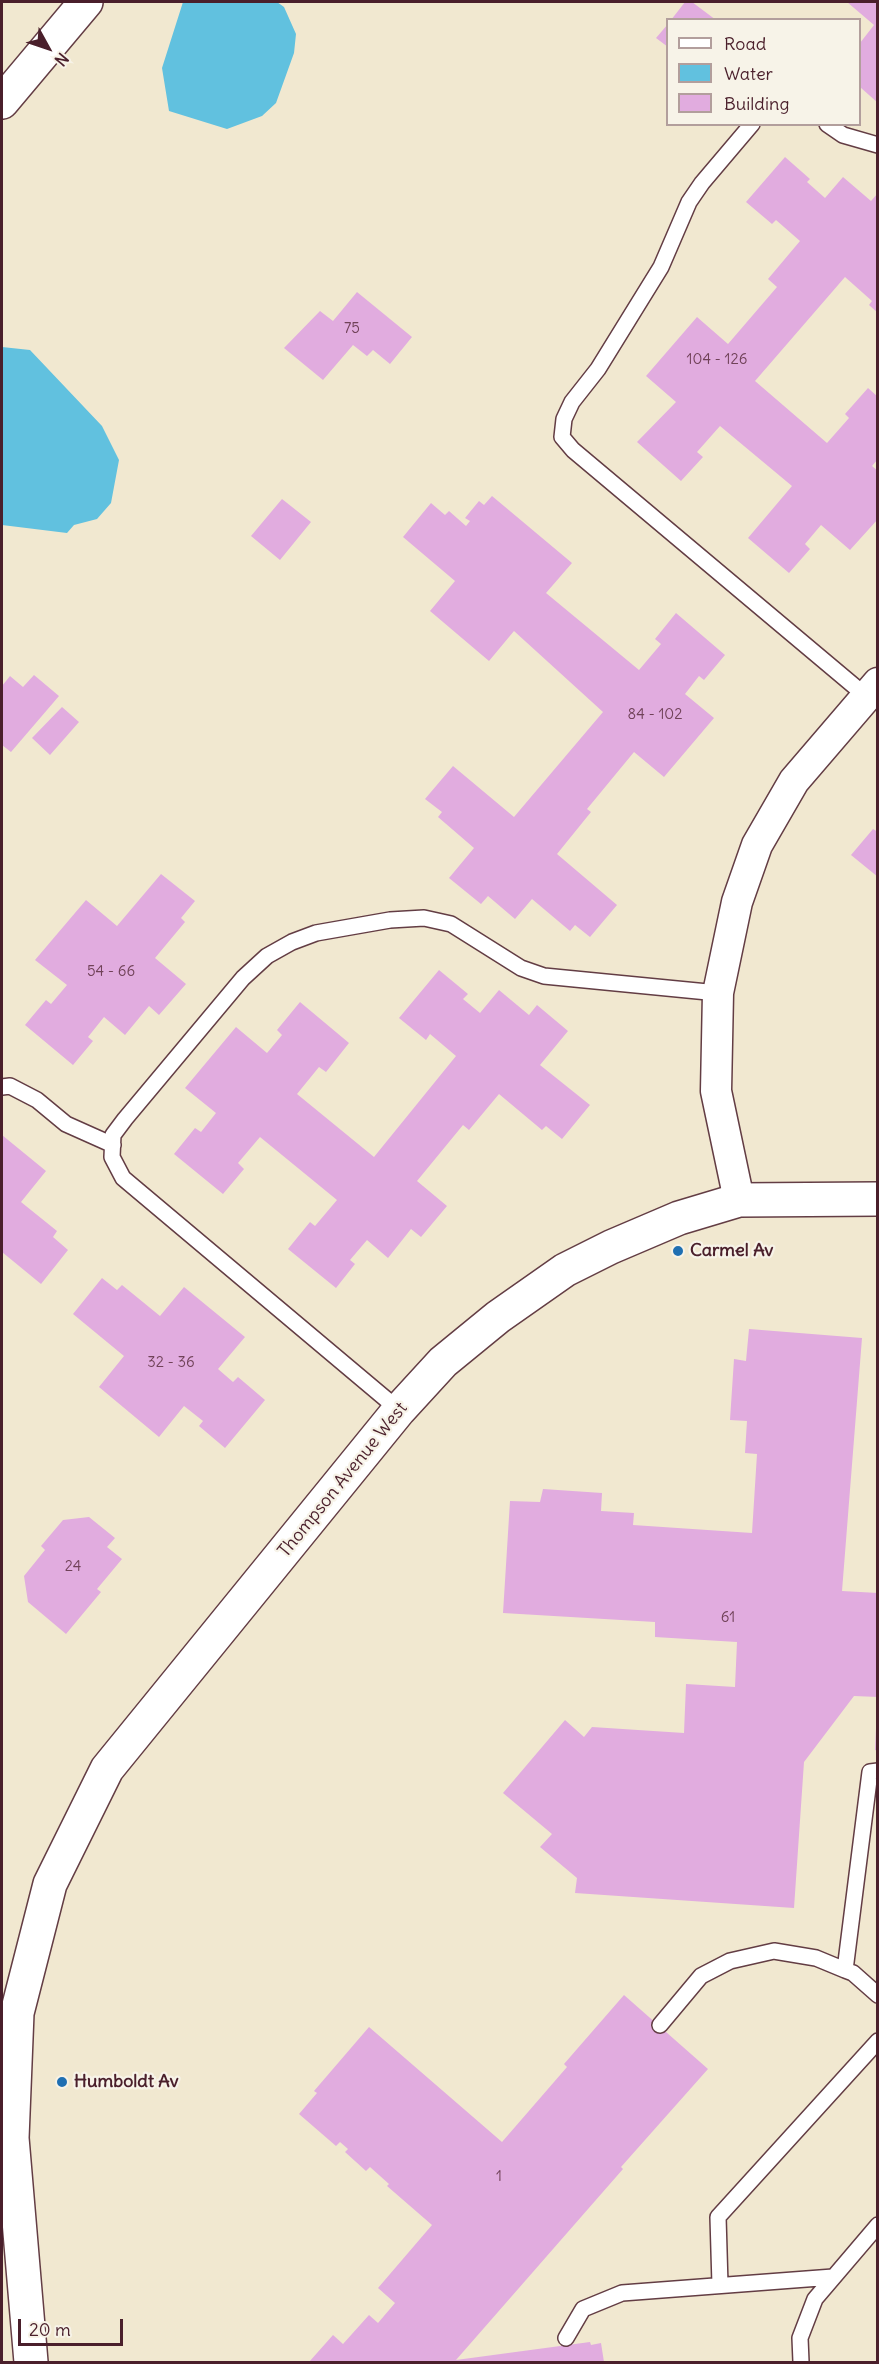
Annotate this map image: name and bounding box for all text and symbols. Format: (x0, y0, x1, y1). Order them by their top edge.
north arrow (18, 18, 78, 78)
legend (666, 18, 861, 126)
text: Road (724, 32, 766, 55)
text: N (51, 49, 73, 70)
text: Water (724, 62, 773, 85)
text: Building (724, 92, 789, 115)
house number: 75 (344, 320, 360, 338)
house number: 104 - 126 (687, 351, 747, 369)
house number: 84 - 102 (628, 706, 682, 724)
house number: 54 - 66 (87, 963, 135, 981)
place label: Carmel Av (690, 1240, 773, 1262)
marker: Carmel Av (671, 1244, 685, 1258)
house number: 32 - 36 (147, 1354, 195, 1372)
street label: Thompson Avenue West (274, 1398, 412, 1562)
house number: 24 (65, 1558, 81, 1576)
house number: 61 (721, 1609, 735, 1627)
place label: Humboldt Av (74, 2071, 178, 2093)
marker: Humboldt Av (55, 2075, 69, 2089)
house number: 1 (496, 2168, 502, 2186)
scale bar (21, 2307, 126, 2345)
text: 20 m (29, 2318, 71, 2341)

